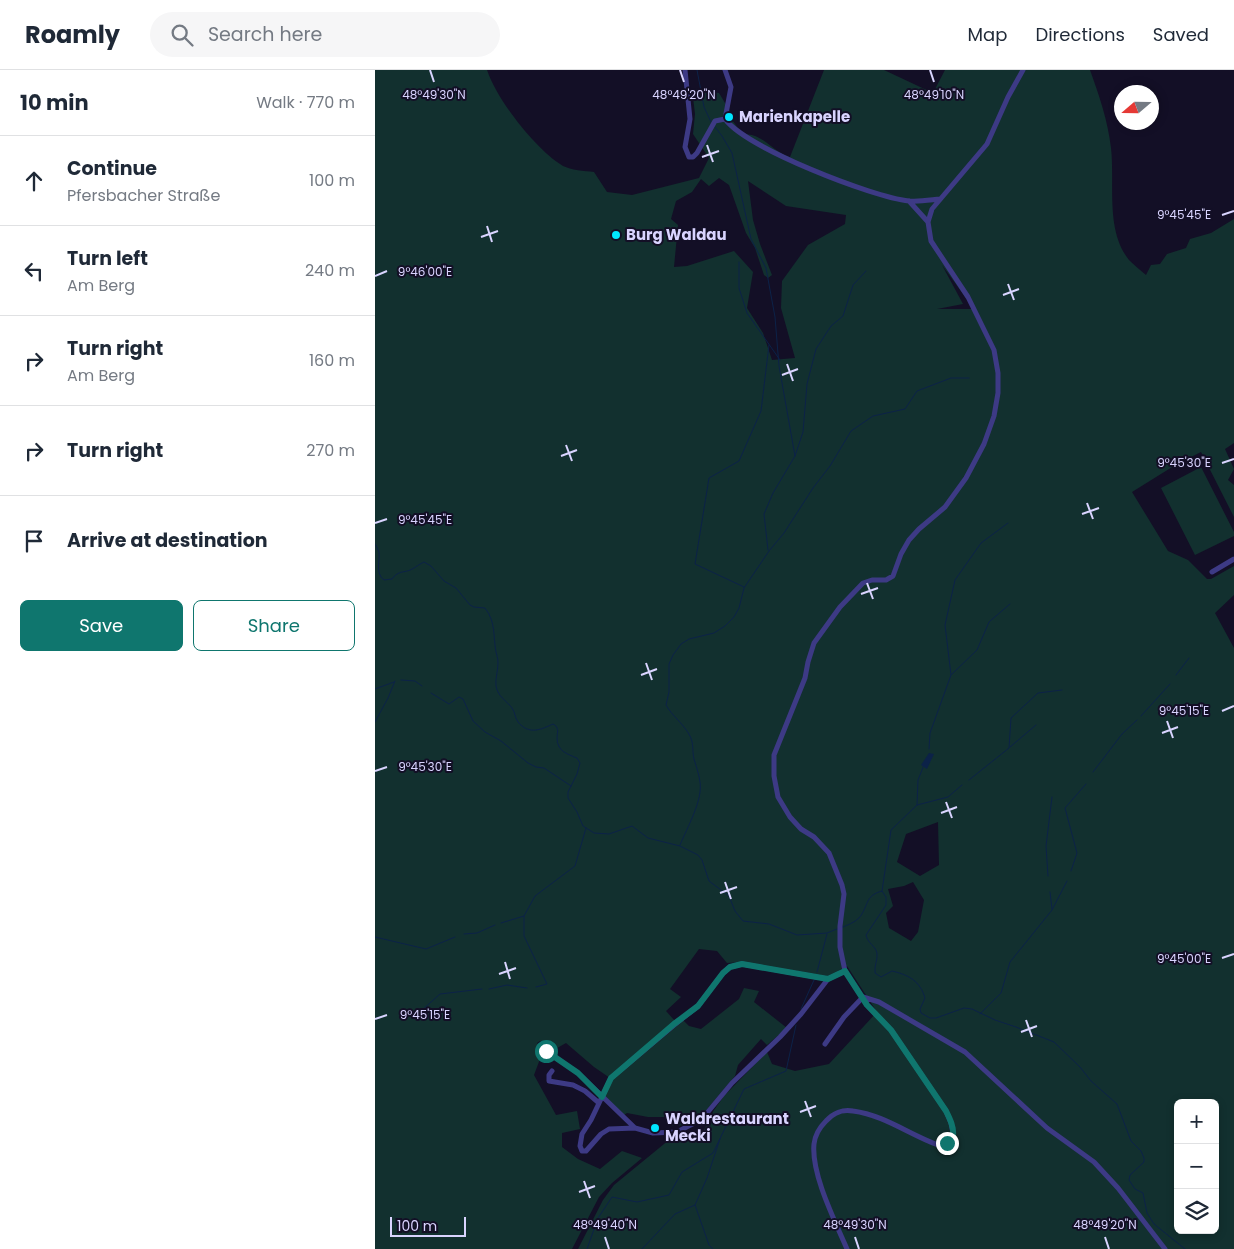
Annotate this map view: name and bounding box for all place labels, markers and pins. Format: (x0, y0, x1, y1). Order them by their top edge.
place label: Marienkapelle (739, 106, 850, 127)
marker: Marienkapelle (723, 111, 735, 123)
place label: Burg Waldau (626, 224, 727, 245)
marker: Burg Waldau (610, 229, 622, 241)
place label: Waldrestaurant Mecki (665, 1108, 789, 1146)
marker: Waldrestaurant Mecki (649, 1122, 661, 1134)

